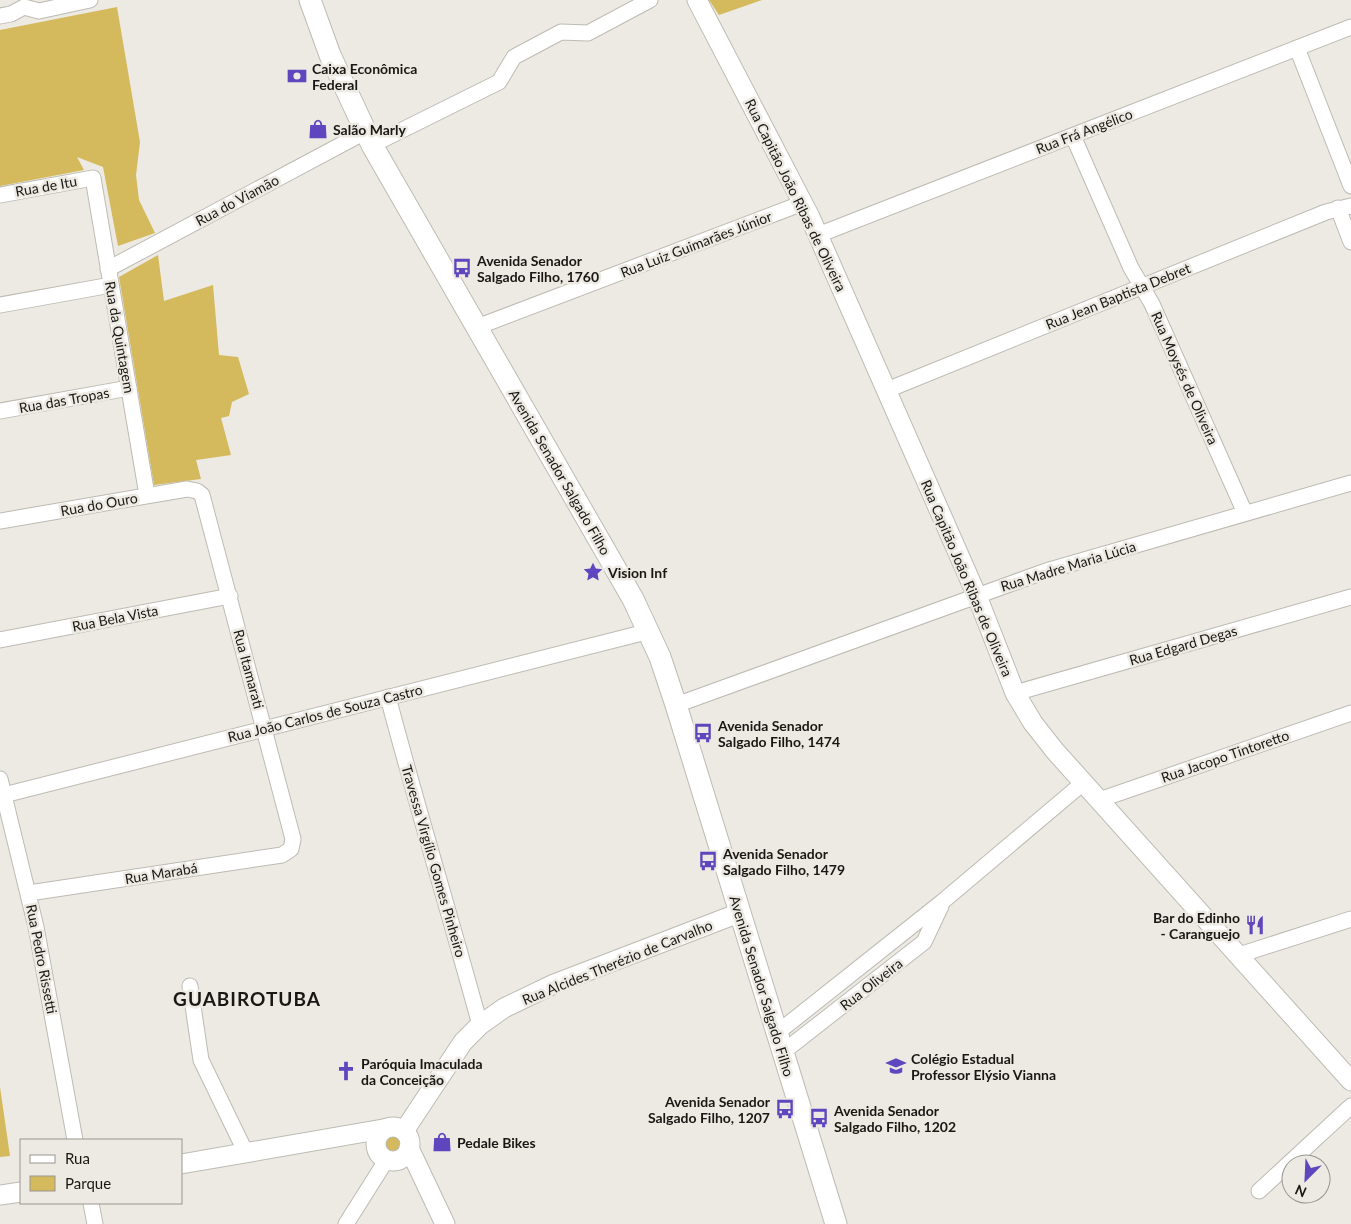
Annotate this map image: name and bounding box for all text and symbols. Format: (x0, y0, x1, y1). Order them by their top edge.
place label: Caixa Econômica Federal (312, 60, 417, 93)
bank icon: Caixa Econômica Federal (286, 65, 308, 87)
street label: Rua Capitão João Ribas de Oliveira (742, 96, 850, 294)
street label: Rua Frá Angélico (1033, 105, 1135, 157)
shop icon: Salão Marly (307, 118, 329, 140)
place label: Salão Marly (333, 121, 407, 138)
street label: Rua do Viamão (192, 171, 282, 229)
street label: Rua de Itu (14, 172, 78, 200)
street label: Rua Luiz Guimarães Júnior (618, 207, 774, 281)
place label: Avenida Senador Salgado Filho, 1760 (476, 252, 599, 285)
bus stop icon: Avenida Senador Salgado Filho, 1760 (451, 257, 473, 279)
street label: Rua Jean Baptista Debret (1043, 259, 1193, 333)
street label: Rua da Quintagem (102, 280, 138, 394)
street label: Rua Moysés de Oliveira (1148, 309, 1222, 447)
street label: Rua das Tropas (18, 384, 110, 416)
street label: Avenida Senador Salgado Filho (506, 386, 614, 558)
street label: Rua Capitão João Ribas de Oliveira (918, 477, 1016, 679)
street label: Rua do Ouro (59, 489, 139, 519)
street label: Rua Madre Maria Lúcia (998, 537, 1138, 595)
place icon: Vision Inf (582, 561, 604, 583)
place label: Vision Inf (607, 564, 667, 581)
street label: Rua Bela Vista (70, 601, 160, 635)
street label: Rua Edgard Degas (1127, 622, 1239, 668)
street label: Rua Itamarati (230, 627, 268, 711)
street label: Rua João Carlos de Souza Castro (226, 681, 424, 745)
place label: Avenida Senador Salgado Filho, 1474 (717, 717, 840, 750)
bus stop icon: Avenida Senador Salgado Filho, 1474 (692, 722, 714, 744)
street label: Rua Jacopo Tintoretto (1159, 726, 1291, 786)
street label: Travessa Virgílio Gomes Pinheiro (398, 763, 470, 959)
place label: Avenida Senador Salgado Filho, 1479 (722, 845, 845, 878)
bus stop icon: Avenida Senador Salgado Filho, 1479 (697, 850, 719, 872)
street label: Rua Marabá (123, 859, 199, 887)
street label: Avenida Senador Salgado Filho (726, 893, 798, 1079)
street label: Rua Pedro Rissetti (23, 903, 61, 1015)
place label: Bar do Edinho - Caranguejo (1153, 909, 1240, 942)
restaurant icon: Bar do Edinho - Caranguejo (1244, 914, 1266, 936)
street label: Rua Alcides Therézio de Carvalho (519, 916, 715, 1008)
street label: Rua Oliveira (836, 954, 906, 1014)
district label: GUABIROTUBA (173, 987, 321, 1010)
place label: Colégio Estadual Professor Elýsio Vianna (911, 1050, 1056, 1083)
place label: Paróquia Imaculada da Conceição (361, 1055, 483, 1088)
school or university icon: Colégio Estadual Professor Elýsio Vianna (885, 1055, 907, 1077)
church icon: Paróquia Imaculada da Conceição (335, 1060, 357, 1082)
place label: Avenida Senador Salgado Filho, 1207 (648, 1093, 771, 1126)
bus stop icon: Avenida Senador Salgado Filho, 1207 (774, 1098, 796, 1120)
place label: Avenida Senador Salgado Filho, 1202 (833, 1102, 956, 1135)
bus stop icon: Avenida Senador Salgado Filho, 1202 (808, 1107, 830, 1129)
shop icon: Pedale Bikes (431, 1131, 453, 1153)
place label: Pedale Bikes (457, 1134, 536, 1151)
legend (20, 1139, 182, 1204)
text: Rua (65, 1149, 90, 1167)
north arrow (1281, 1154, 1331, 1204)
text: Parque (65, 1174, 111, 1192)
text: N (1292, 1181, 1309, 1201)

